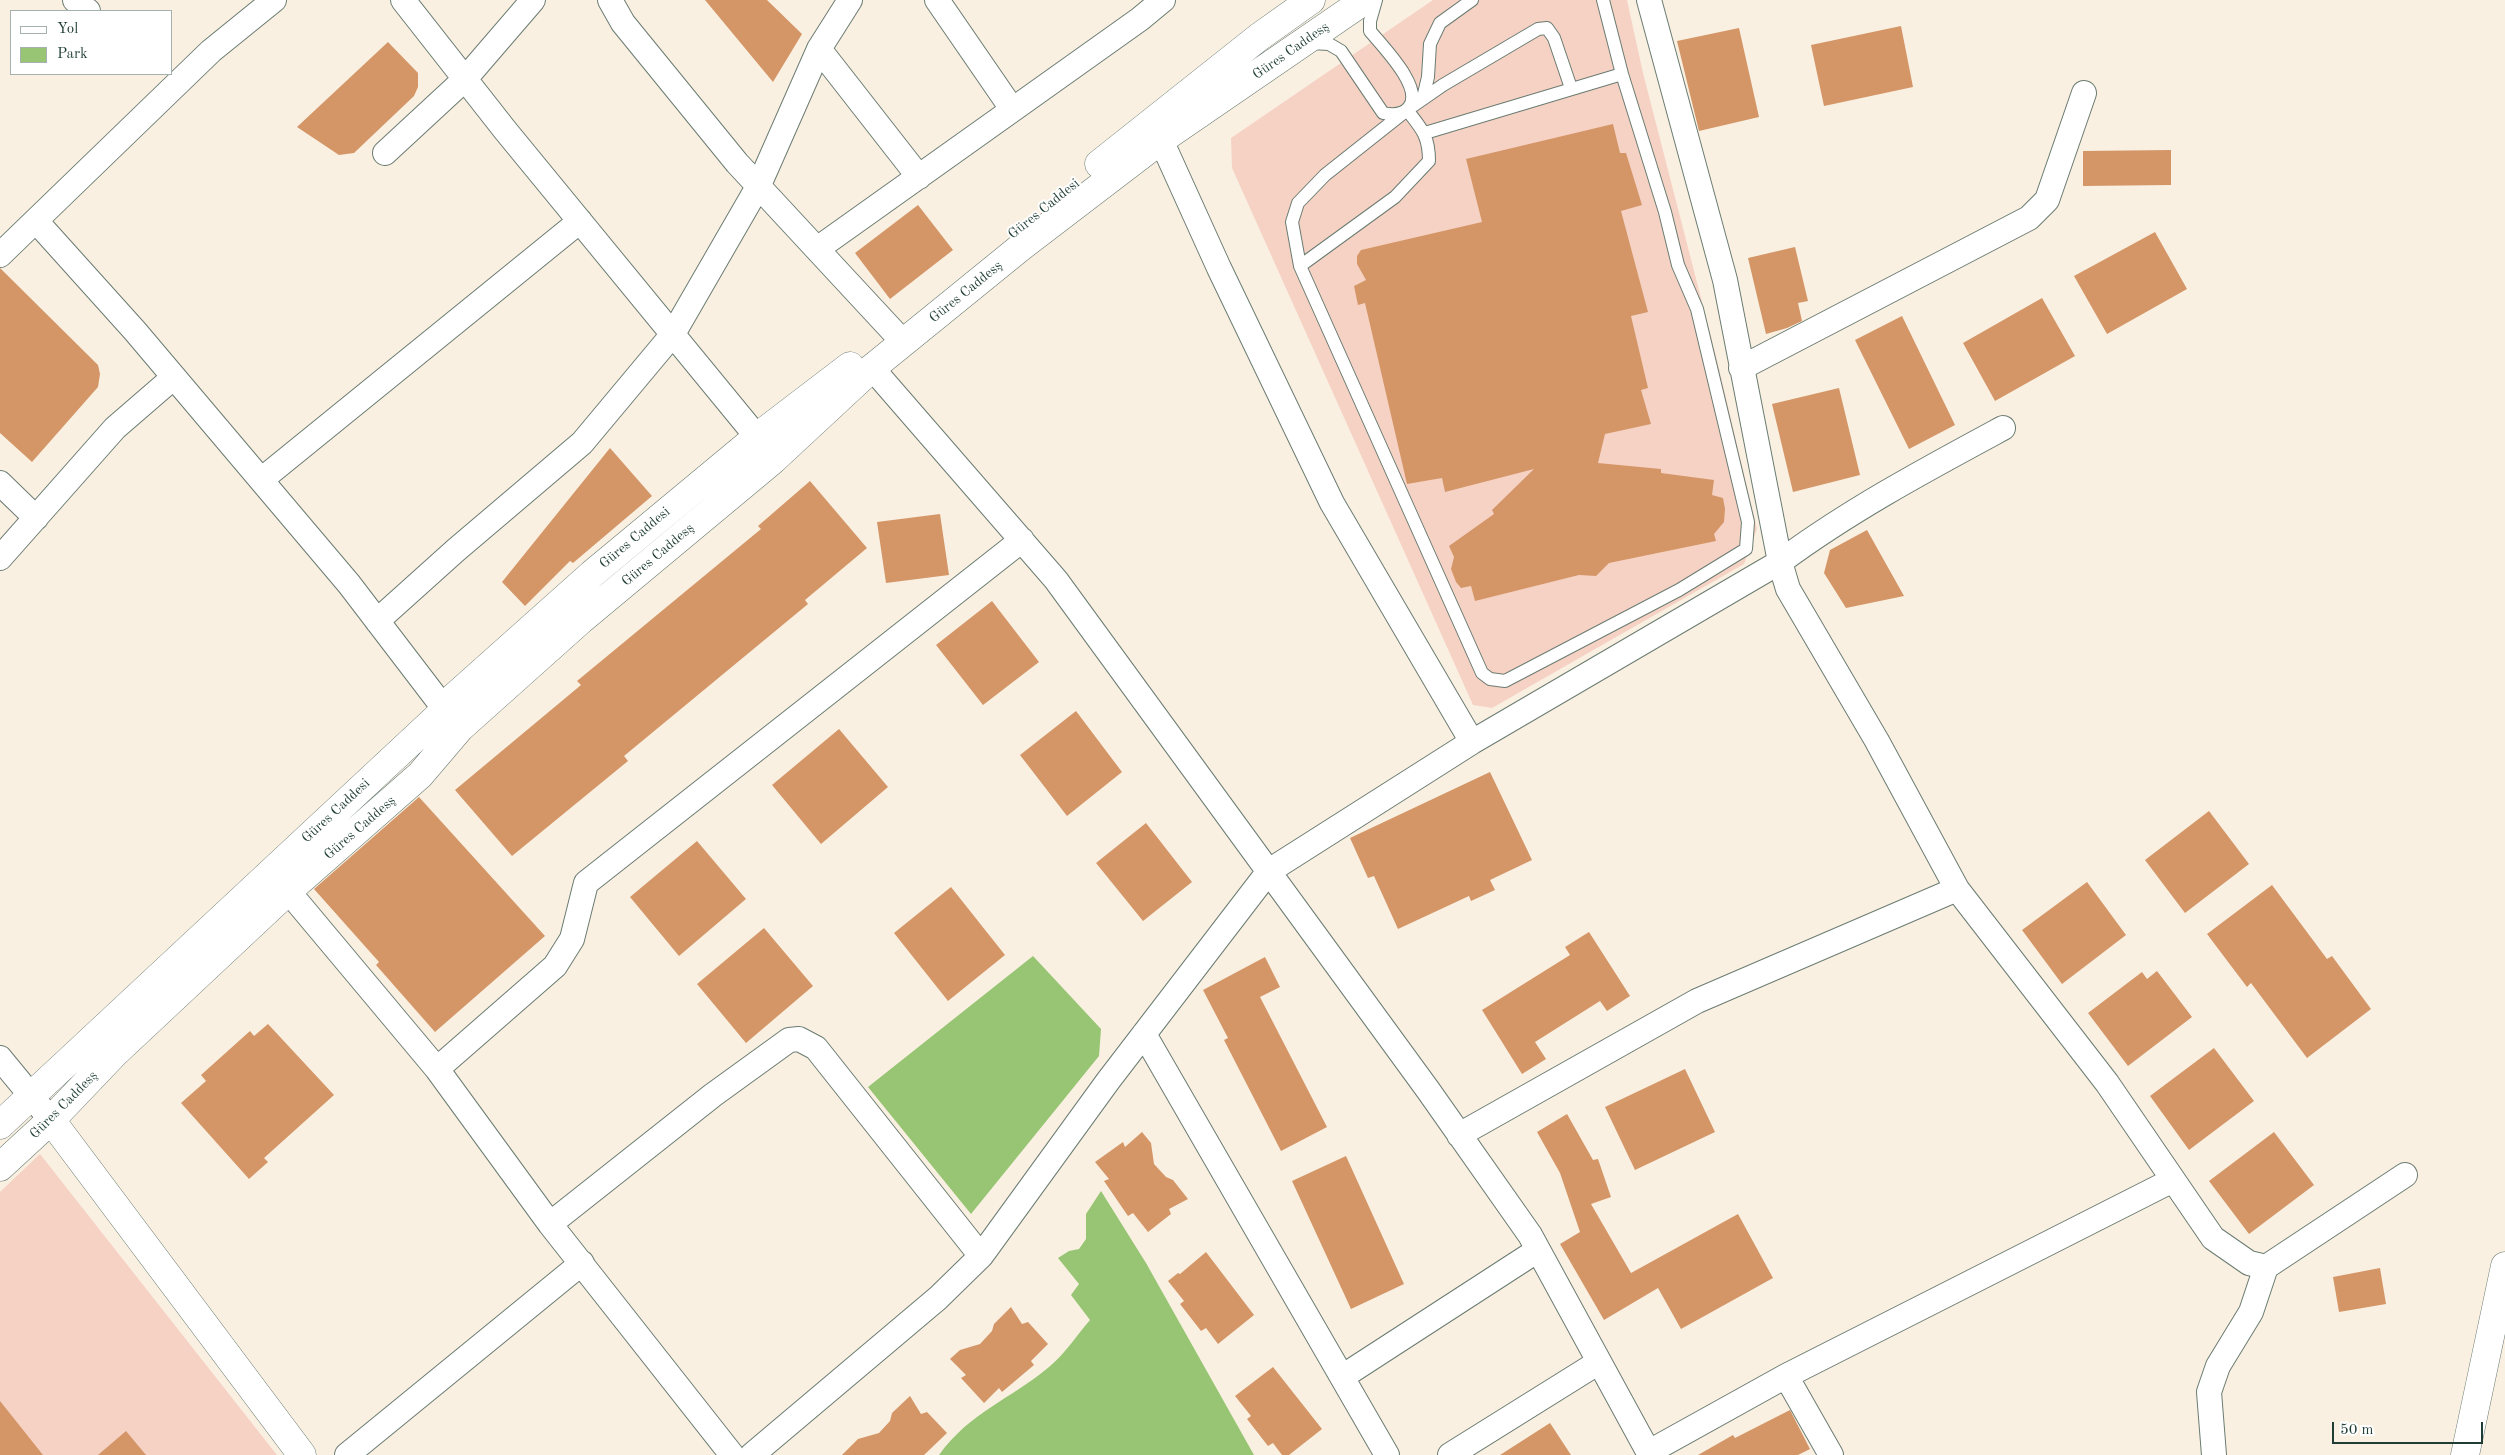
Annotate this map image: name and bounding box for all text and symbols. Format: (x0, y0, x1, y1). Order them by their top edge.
legend (10, 10, 172, 75)
street label: Güres Caddesş (1250, 19, 1332, 83)
text: Yol (57, 22, 78, 37)
text: Park (57, 47, 88, 62)
street label: Güres Caddesi (1005, 175, 1083, 243)
street label: Güres Caddesş (926, 257, 1006, 327)
street label: Güres Caddesi (596, 504, 674, 572)
street label: Güres Caddesş (618, 520, 698, 590)
street label: Güres Caddesi (298, 775, 374, 847)
street label: Güres Caddesş (321, 792, 399, 864)
street label: Güres Caddesş (27, 1068, 101, 1142)
scale bar (2335, 1412, 2486, 1444)
text: 50 m (2340, 1423, 2374, 1438)

